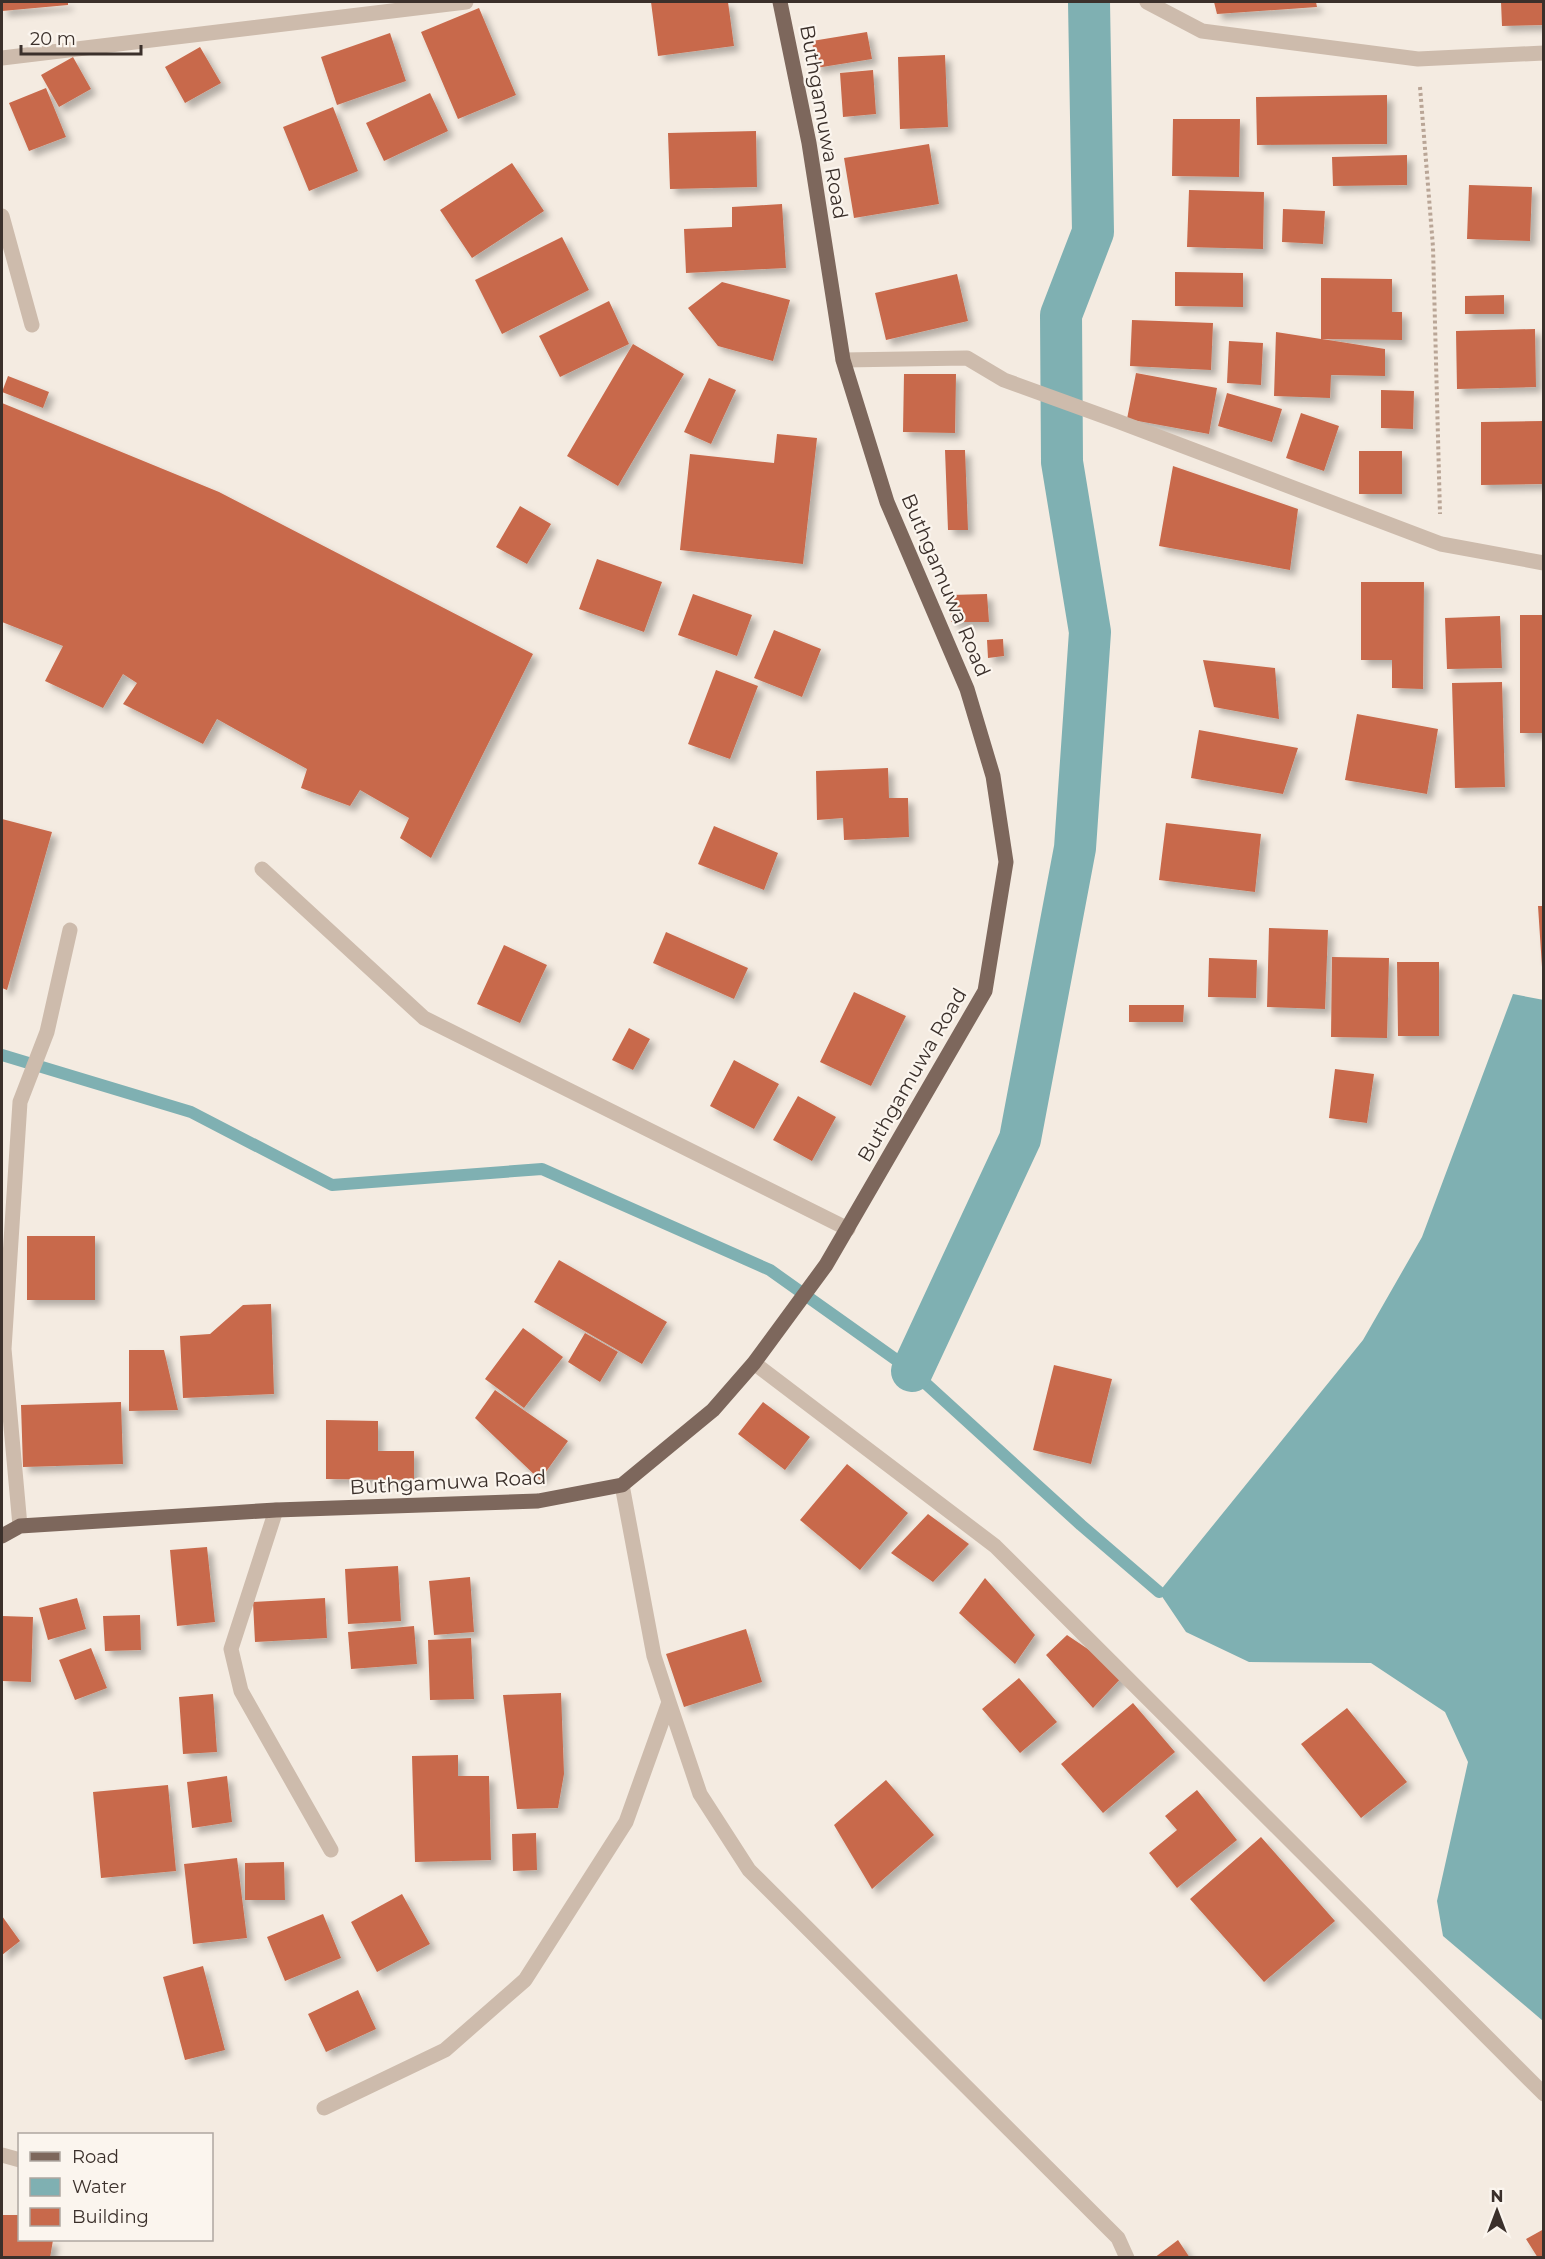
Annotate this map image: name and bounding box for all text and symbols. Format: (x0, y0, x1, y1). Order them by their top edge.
scale bar (21, 18, 141, 56)
street label: Buthgamuwa Road (795, 23, 853, 221)
text: 20 m (30, 28, 76, 50)
street label: Buthgamuwa Road (896, 490, 996, 680)
street label: Buthgamuwa Road (852, 984, 972, 1166)
street label: Buthgamuwa Road (349, 1465, 547, 1499)
legend (18, 2133, 213, 2241)
text: Road (72, 2146, 119, 2168)
text: Water (72, 2176, 127, 2198)
north arrow (1467, 2181, 1527, 2241)
text: N (1491, 2187, 1503, 2206)
text: Building (72, 2206, 149, 2228)

